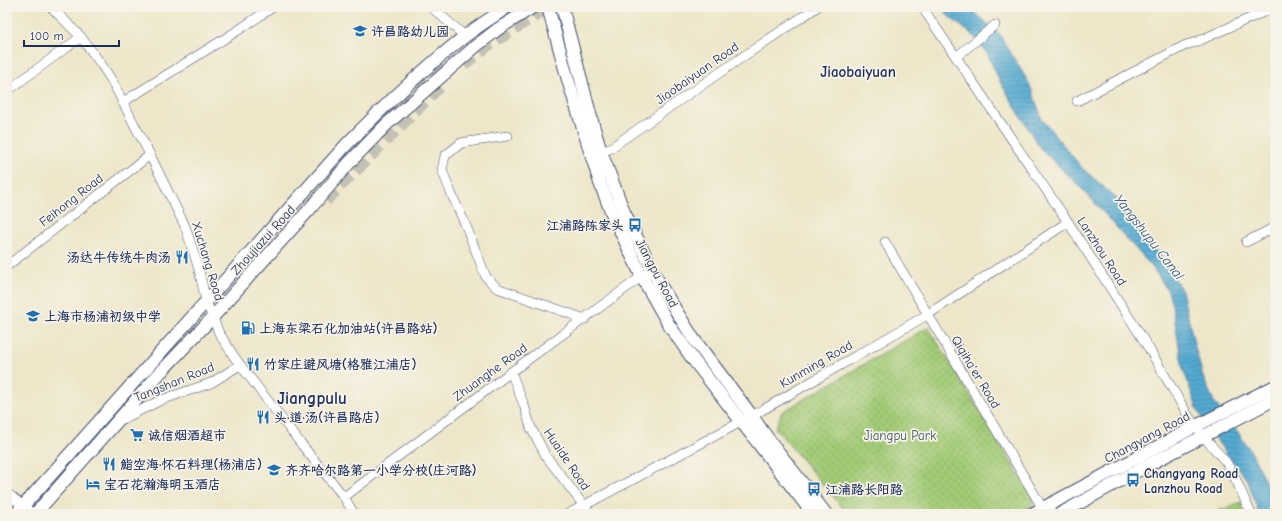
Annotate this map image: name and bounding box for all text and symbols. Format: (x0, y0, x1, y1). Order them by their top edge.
scale bar (24, 22, 119, 48)
school or university icon: 许昌路幼儿园 (352, 23, 368, 39)
place label: 许昌路幼儿园 (371, 24, 449, 39)
text: 100 m (30, 29, 63, 43)
street label: Jiaobaiyuan Road (653, 39, 741, 107)
district label: Jiaobaiyuan (820, 63, 896, 81)
street label: Feihong Road (36, 171, 106, 229)
water label: Yangshupu Canal (1110, 191, 1188, 284)
street label: Zhoujiazui Road (228, 202, 298, 278)
street label: Lanzhou Road (1074, 214, 1130, 288)
bus stop icon: 江浦路陈家头 (627, 217, 643, 233)
place label: 江浦路陈家头 (546, 218, 624, 233)
street label: Xuchang Road (189, 220, 227, 302)
street label: Jiangpu Road (633, 236, 681, 310)
restaurant icon: 汤达牛传统牛肉汤 (174, 249, 190, 265)
place label: 汤达牛传统牛肉汤 (67, 250, 171, 265)
school or university icon: 上海市杨浦初级中学 (25, 308, 41, 324)
place label: 上海市杨浦初级中学 (44, 309, 161, 324)
fuel station icon: 上海东梁石化加油站(许昌路站) (240, 320, 256, 336)
place label: 上海东梁石化加油站(许昌路站) (259, 321, 437, 336)
street label: Qiqiha'er Road (948, 333, 1004, 411)
street label: Kunming Road (777, 337, 855, 391)
street label: Zhuanghe Road (450, 340, 530, 404)
restaurant icon: 竹家庄避风塘(格雅江浦店) (245, 356, 261, 372)
place label: 竹家庄避风塘(格雅江浦店) (264, 357, 416, 372)
street label: Tangshan Road (132, 359, 216, 405)
district label: Jiangpulu (277, 389, 347, 408)
street label: Changyang Road (1102, 408, 1192, 466)
restaurant icon: 头·道·汤(许昌路店) (255, 409, 271, 425)
place label: 头·道·汤(许昌路店) (274, 410, 379, 425)
street label: Huaide Road (541, 425, 593, 493)
supermarket icon: 诚信烟酒超市 (129, 427, 145, 443)
place label: 诚信烟酒超市 (148, 428, 226, 443)
park label: Jiangpu Park (864, 428, 937, 443)
restaurant icon: 鮨空海·怀石料理(杨浦店) (101, 456, 117, 472)
place label: 鮨空海·怀石料理(杨浦店) (120, 457, 262, 472)
school or university icon: 齐齐哈尔路第一小学分校(庄河路) (266, 462, 282, 478)
place label: 齐齐哈尔路第一小学分校(庄河路) (285, 463, 476, 478)
place label: Changyang Road Lanzhou Road (1144, 466, 1238, 496)
bus stop icon: Changyang Road Lanzhou Road (1125, 472, 1141, 488)
hotel icon: 宝石花瀚海明玉酒店 (85, 476, 101, 492)
place label: 宝石花瀚海明玉酒店 (104, 477, 221, 492)
bus stop icon: 江浦路长阳路 (806, 481, 822, 497)
place label: 江浦路长阳路 (825, 482, 903, 497)

